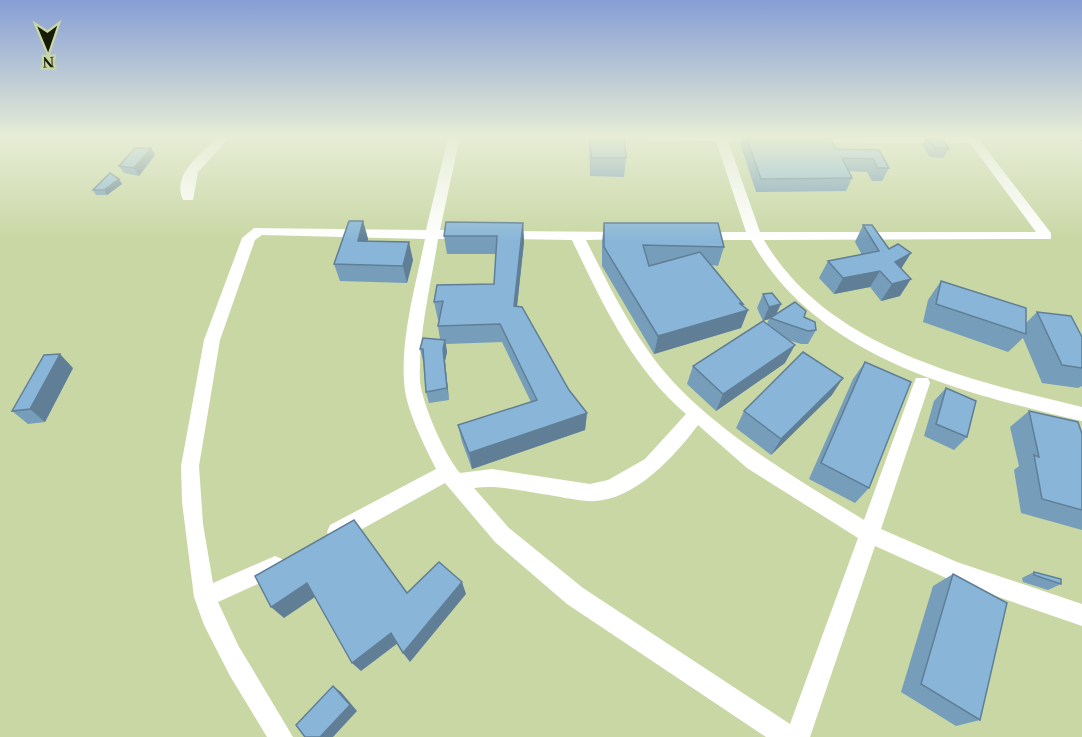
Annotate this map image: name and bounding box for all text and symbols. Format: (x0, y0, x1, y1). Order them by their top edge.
north arrow (18, 18, 78, 78)
text: N (42, 54, 55, 71)

